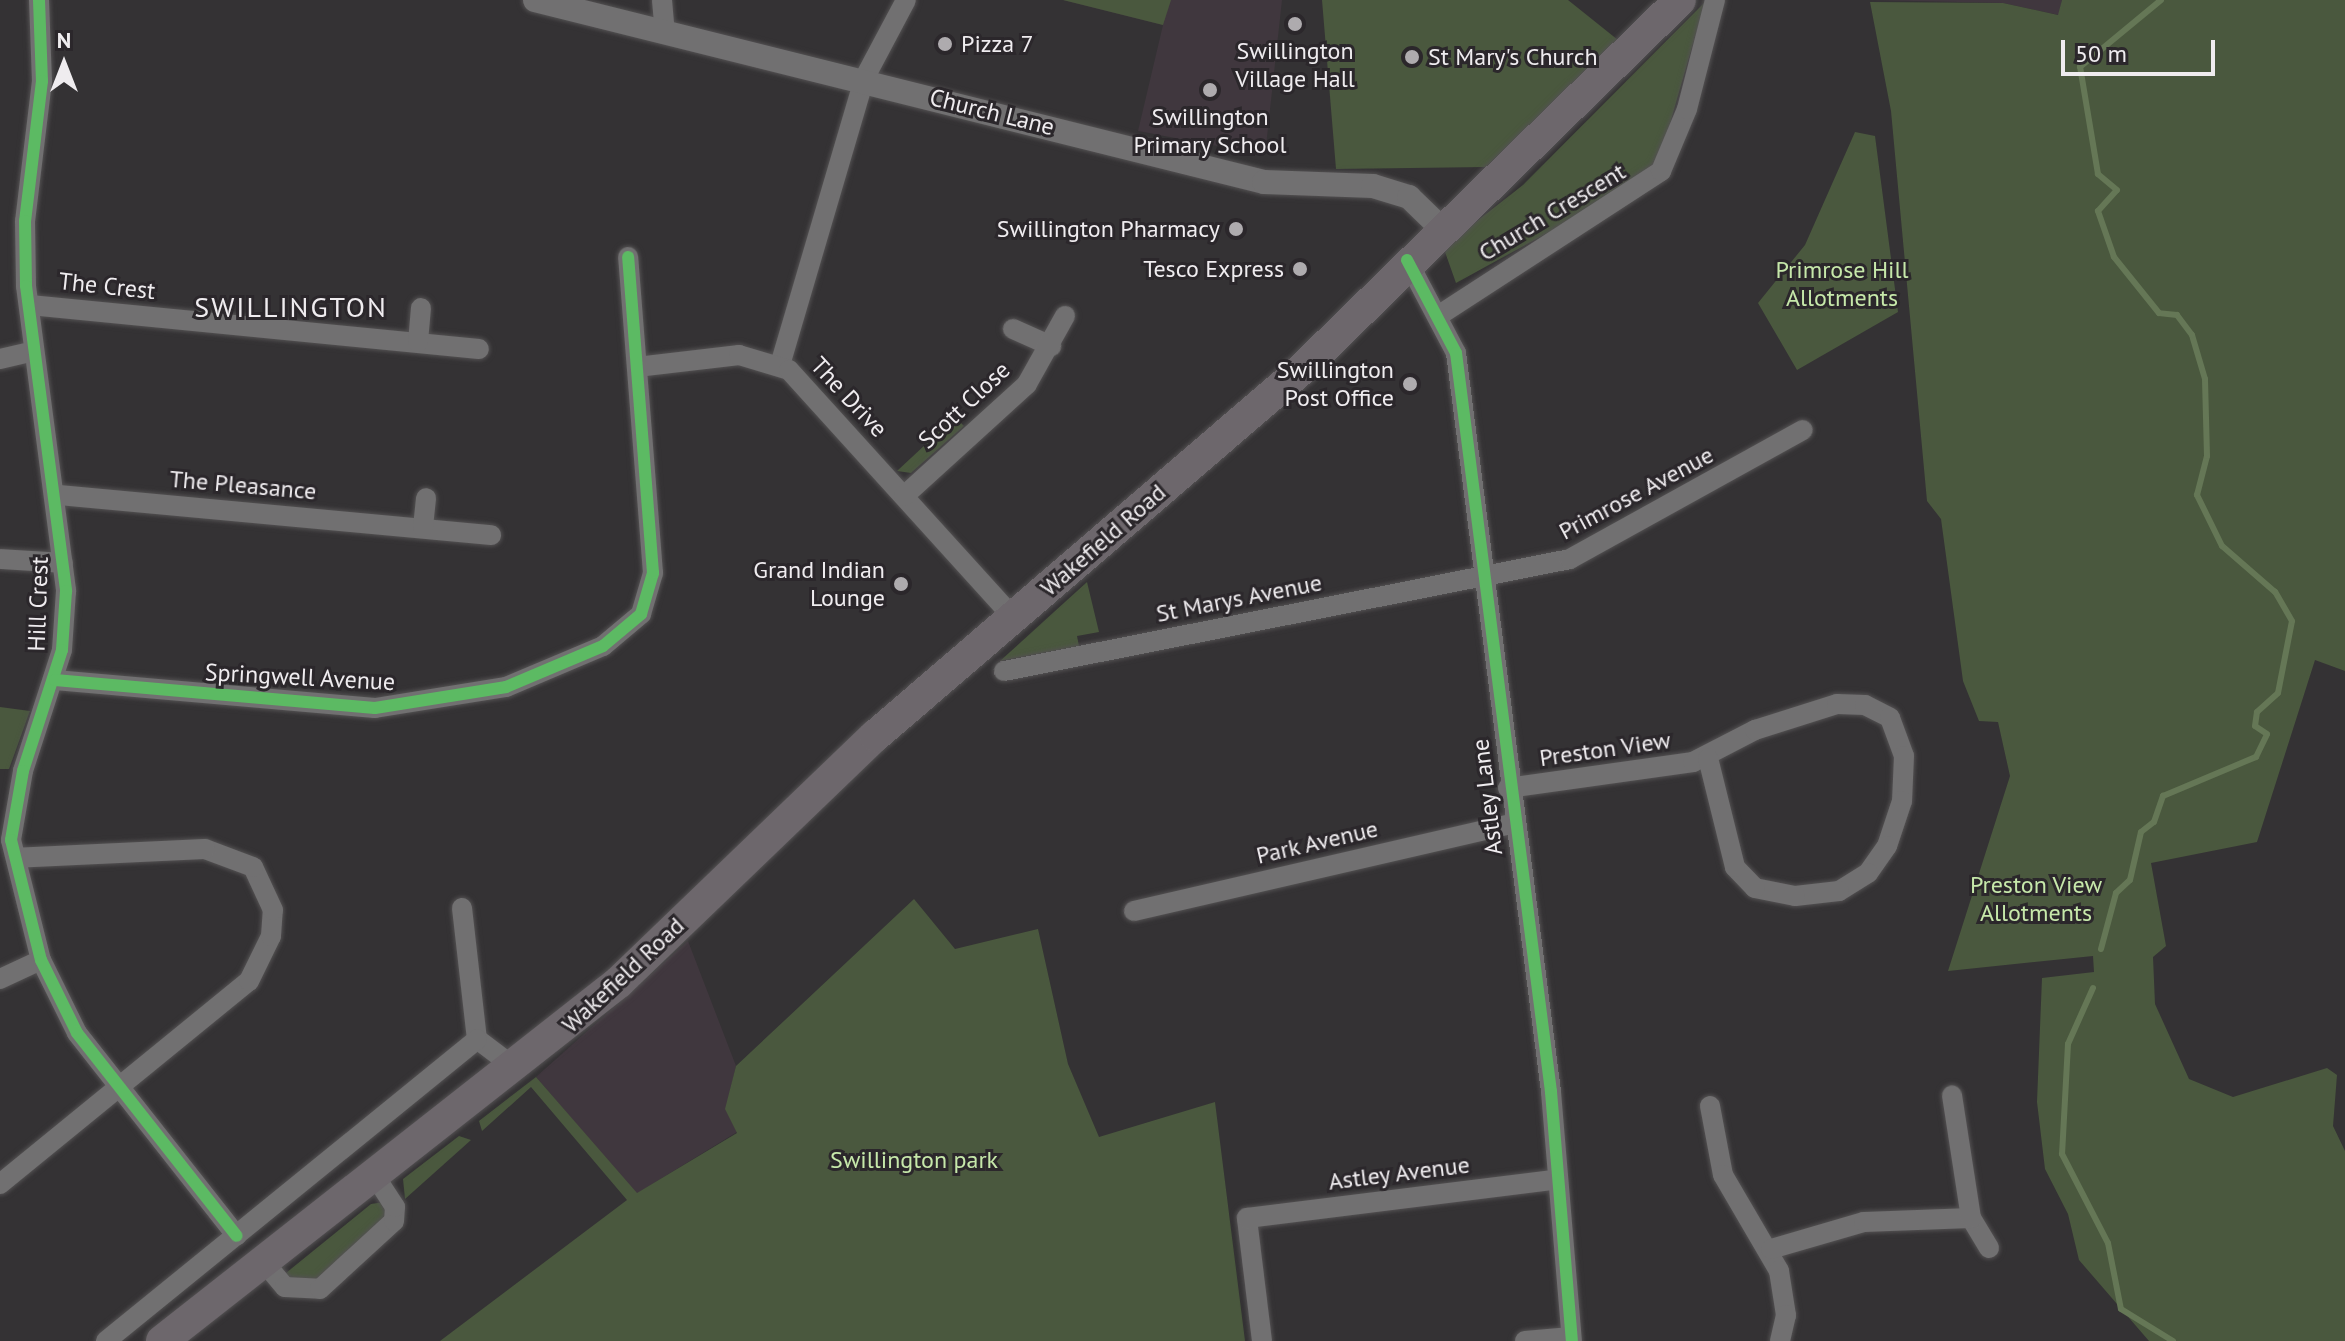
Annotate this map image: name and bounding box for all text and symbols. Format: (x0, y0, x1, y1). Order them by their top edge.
marker: Swillington Village Hall (1286, 15, 1304, 33)
north arrow (24, 24, 104, 104)
scale bar (2065, 24, 2219, 74)
text: N (57, 26, 71, 54)
place label: Pizza 7 (961, 30, 1034, 58)
marker: Pizza 7 (936, 35, 954, 53)
place label: Swillington Village Hall (1235, 37, 1355, 93)
text: 50 m (2075, 38, 2127, 69)
place label: St Mary's Church (1428, 43, 1598, 71)
marker: St Mary's Church (1403, 48, 1421, 66)
marker: Swillington Primary School (1201, 81, 1219, 99)
street label: Church Lane (927, 83, 1057, 141)
place label: Swillington Primary School (1133, 103, 1287, 159)
street label: Church Crescent (1474, 157, 1630, 267)
place label: Swillington Pharmacy (997, 215, 1220, 243)
marker: Swillington Pharmacy (1227, 220, 1245, 238)
place label: Tesco Express (1143, 255, 1284, 283)
park label: Primrose Hill Allotments (1776, 256, 1908, 312)
marker: Tesco Express (1291, 260, 1309, 278)
street label: The Crest (57, 267, 157, 305)
district label: SWILLINGTON (194, 290, 388, 324)
street label: The Drive (805, 351, 893, 443)
street label: Scott Close (912, 355, 1016, 455)
place label: Swillington Post Office (1277, 356, 1394, 412)
marker: Swillington Post Office (1401, 375, 1419, 393)
street label: Primrose Avenue (1554, 440, 1718, 546)
street label: The Pleasance (168, 464, 318, 506)
street label: Wakefield Road (1035, 478, 1171, 602)
street label: Hill Crest (22, 556, 54, 652)
place label: Grand Indian Lounge (753, 556, 885, 612)
street label: St Marys Avenue (1153, 568, 1325, 628)
marker: Grand Indian Lounge (892, 575, 910, 593)
street label: Springwell Avenue (204, 658, 396, 696)
street label: Preston View (1537, 725, 1673, 773)
street label: Astley Lane (1466, 737, 1508, 857)
street label: Park Avenue (1253, 814, 1381, 870)
park label: Preston View Allotments (1970, 871, 2102, 927)
street label: Wakefield Road (556, 911, 690, 1039)
park label: Swillington park (830, 1146, 998, 1174)
street label: Astley Avenue (1326, 1150, 1472, 1196)

